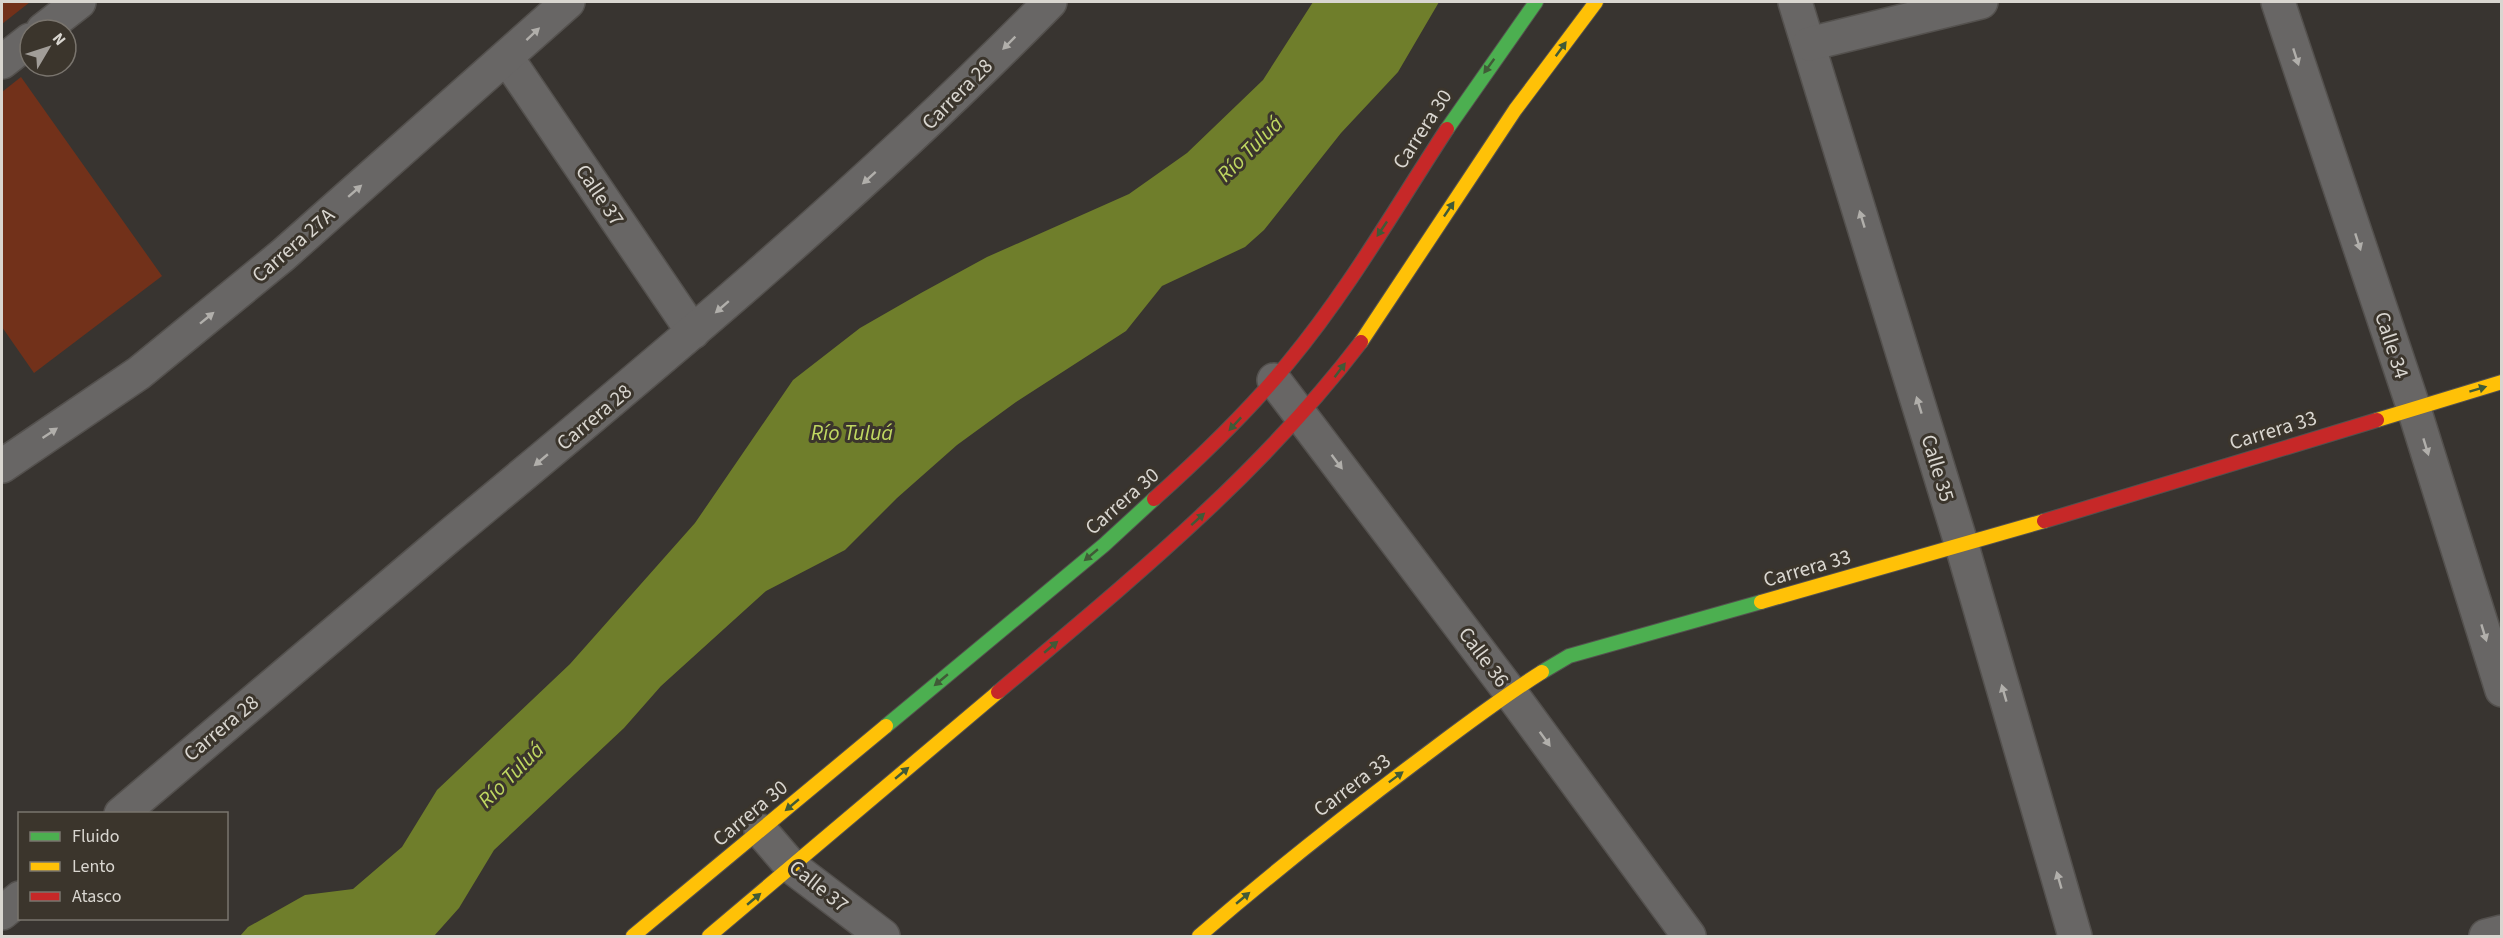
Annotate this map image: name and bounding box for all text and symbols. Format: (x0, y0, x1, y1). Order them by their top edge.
north arrow (18, 18, 78, 78)
one-way arrow (525, 27, 540, 41)
text: N (47, 28, 71, 50)
one-way arrow (1002, 35, 1016, 49)
one-way arrow (1555, 41, 1567, 57)
one-way arrow (2292, 48, 2301, 66)
street label: Carrera 28 (915, 52, 999, 136)
one-way arrow (1484, 58, 1496, 74)
street label: Carrera 30 (1385, 83, 1459, 175)
water label: Río Tuluá (1210, 108, 1291, 189)
street label: Calle 37 (568, 158, 632, 232)
one-way arrow (861, 171, 876, 185)
one-way arrow (347, 185, 362, 198)
street label: Carrera 27A (245, 200, 341, 290)
one-way arrow (1444, 200, 1455, 217)
one-way arrow (1857, 210, 1866, 228)
one-way arrow (1376, 220, 1388, 236)
one-way arrow (2354, 233, 2363, 251)
one-way arrow (715, 300, 730, 313)
street label: Calle 34 (2367, 308, 2417, 382)
one-way arrow (199, 311, 215, 324)
one-way arrow (1333, 362, 1345, 377)
street label: Carrera 28 (550, 377, 638, 457)
one-way arrow (2469, 384, 2487, 393)
one-way arrow (1914, 396, 1923, 414)
street label: Carrera 33 (2226, 403, 2320, 457)
one-way arrow (1228, 416, 1242, 431)
water label: Río Tuluá (811, 417, 893, 449)
one-way arrow (42, 428, 58, 439)
street label: Calle 35 (1914, 431, 1962, 505)
one-way arrow (2422, 438, 2431, 456)
one-way arrow (534, 454, 549, 466)
one-way arrow (1331, 454, 1343, 469)
street label: Carrera 30 (1078, 460, 1166, 542)
one-way arrow (1191, 512, 1206, 526)
street label: Carrera 33 (1760, 541, 1854, 595)
one-way arrow (1084, 549, 1099, 561)
street label: Calle 36 (1451, 621, 1517, 693)
one-way arrow (2480, 624, 2489, 642)
one-way arrow (1043, 641, 1059, 654)
one-way arrow (934, 673, 949, 686)
one-way arrow (1999, 684, 2008, 702)
street label: Carrera 28 (177, 688, 265, 768)
one-way arrow (1539, 731, 1551, 747)
water label: Río Tuluá (471, 734, 552, 815)
street label: Carrera 33 (1307, 746, 1397, 824)
one-way arrow (894, 767, 909, 780)
one-way arrow (1388, 771, 1404, 784)
street label: Carrera 30 (706, 773, 794, 853)
one-way arrow (785, 798, 800, 811)
legend (18, 812, 228, 920)
text: Fluido (72, 824, 119, 849)
street label: Calle 37 (783, 853, 855, 919)
text: Lento (72, 854, 115, 879)
one-way arrow (2054, 871, 2063, 889)
text: Atasco (72, 884, 121, 909)
one-way arrow (1235, 892, 1250, 905)
one-way arrow (746, 893, 761, 906)

